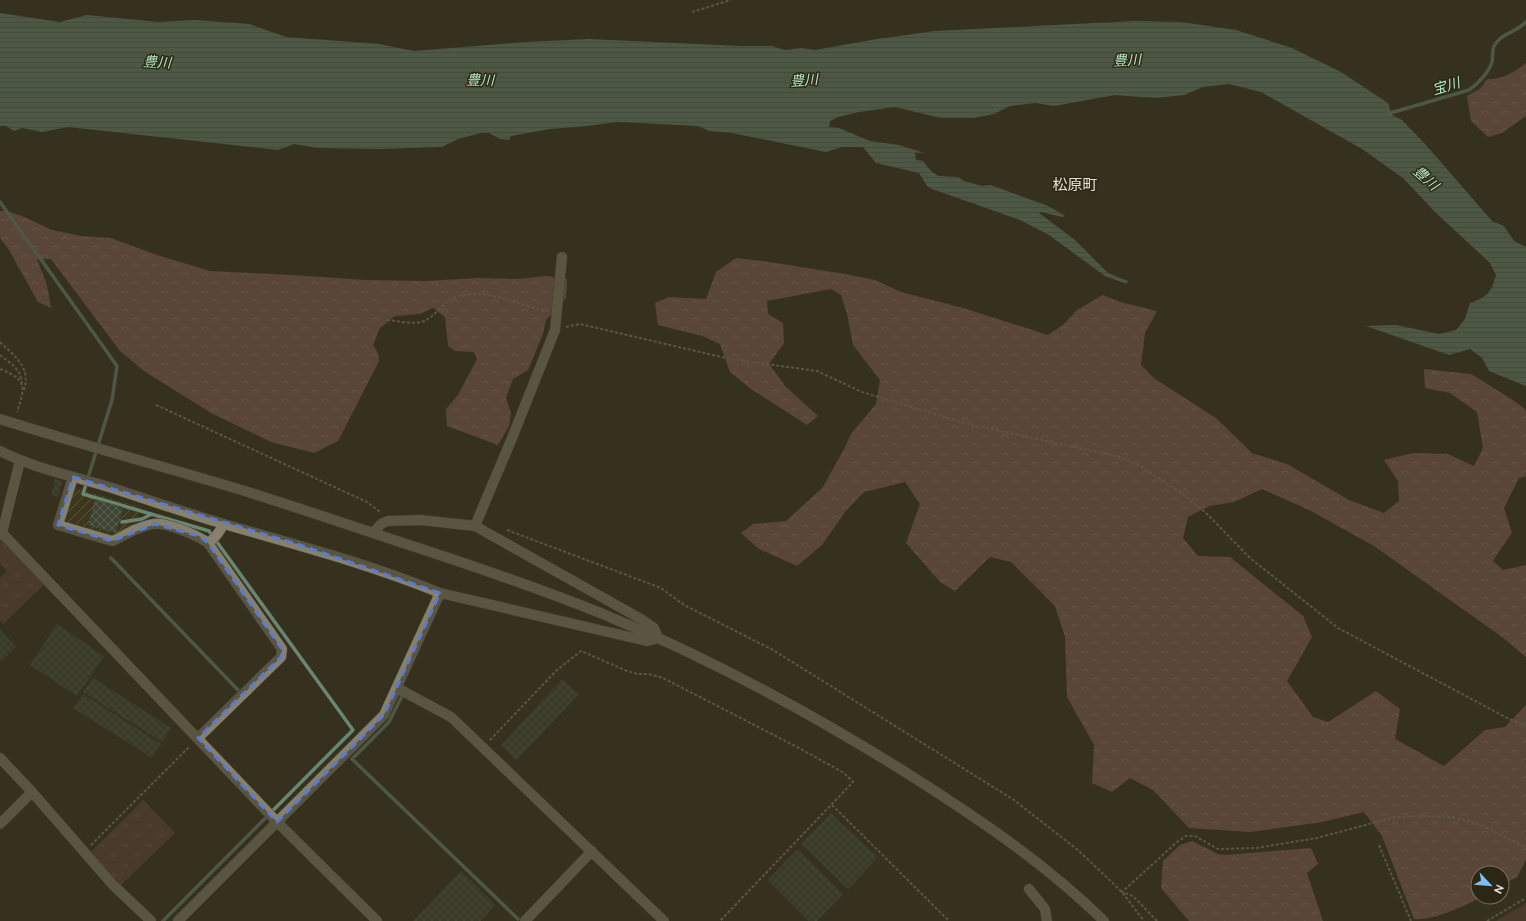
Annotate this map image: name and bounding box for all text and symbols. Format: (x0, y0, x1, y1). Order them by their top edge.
water label: 豊川 (1113, 51, 1143, 69)
water label: 豊川 (143, 53, 173, 71)
water label: 豊川 (789, 71, 821, 89)
water label: 豊川 (466, 72, 496, 88)
water label: 宝川 (1430, 74, 1464, 98)
water label: 豊川 (1410, 163, 1443, 195)
district label: 松原町 (1052, 176, 1098, 194)
north arrow (1470, 865, 1510, 905)
text: N (1491, 883, 1506, 896)

